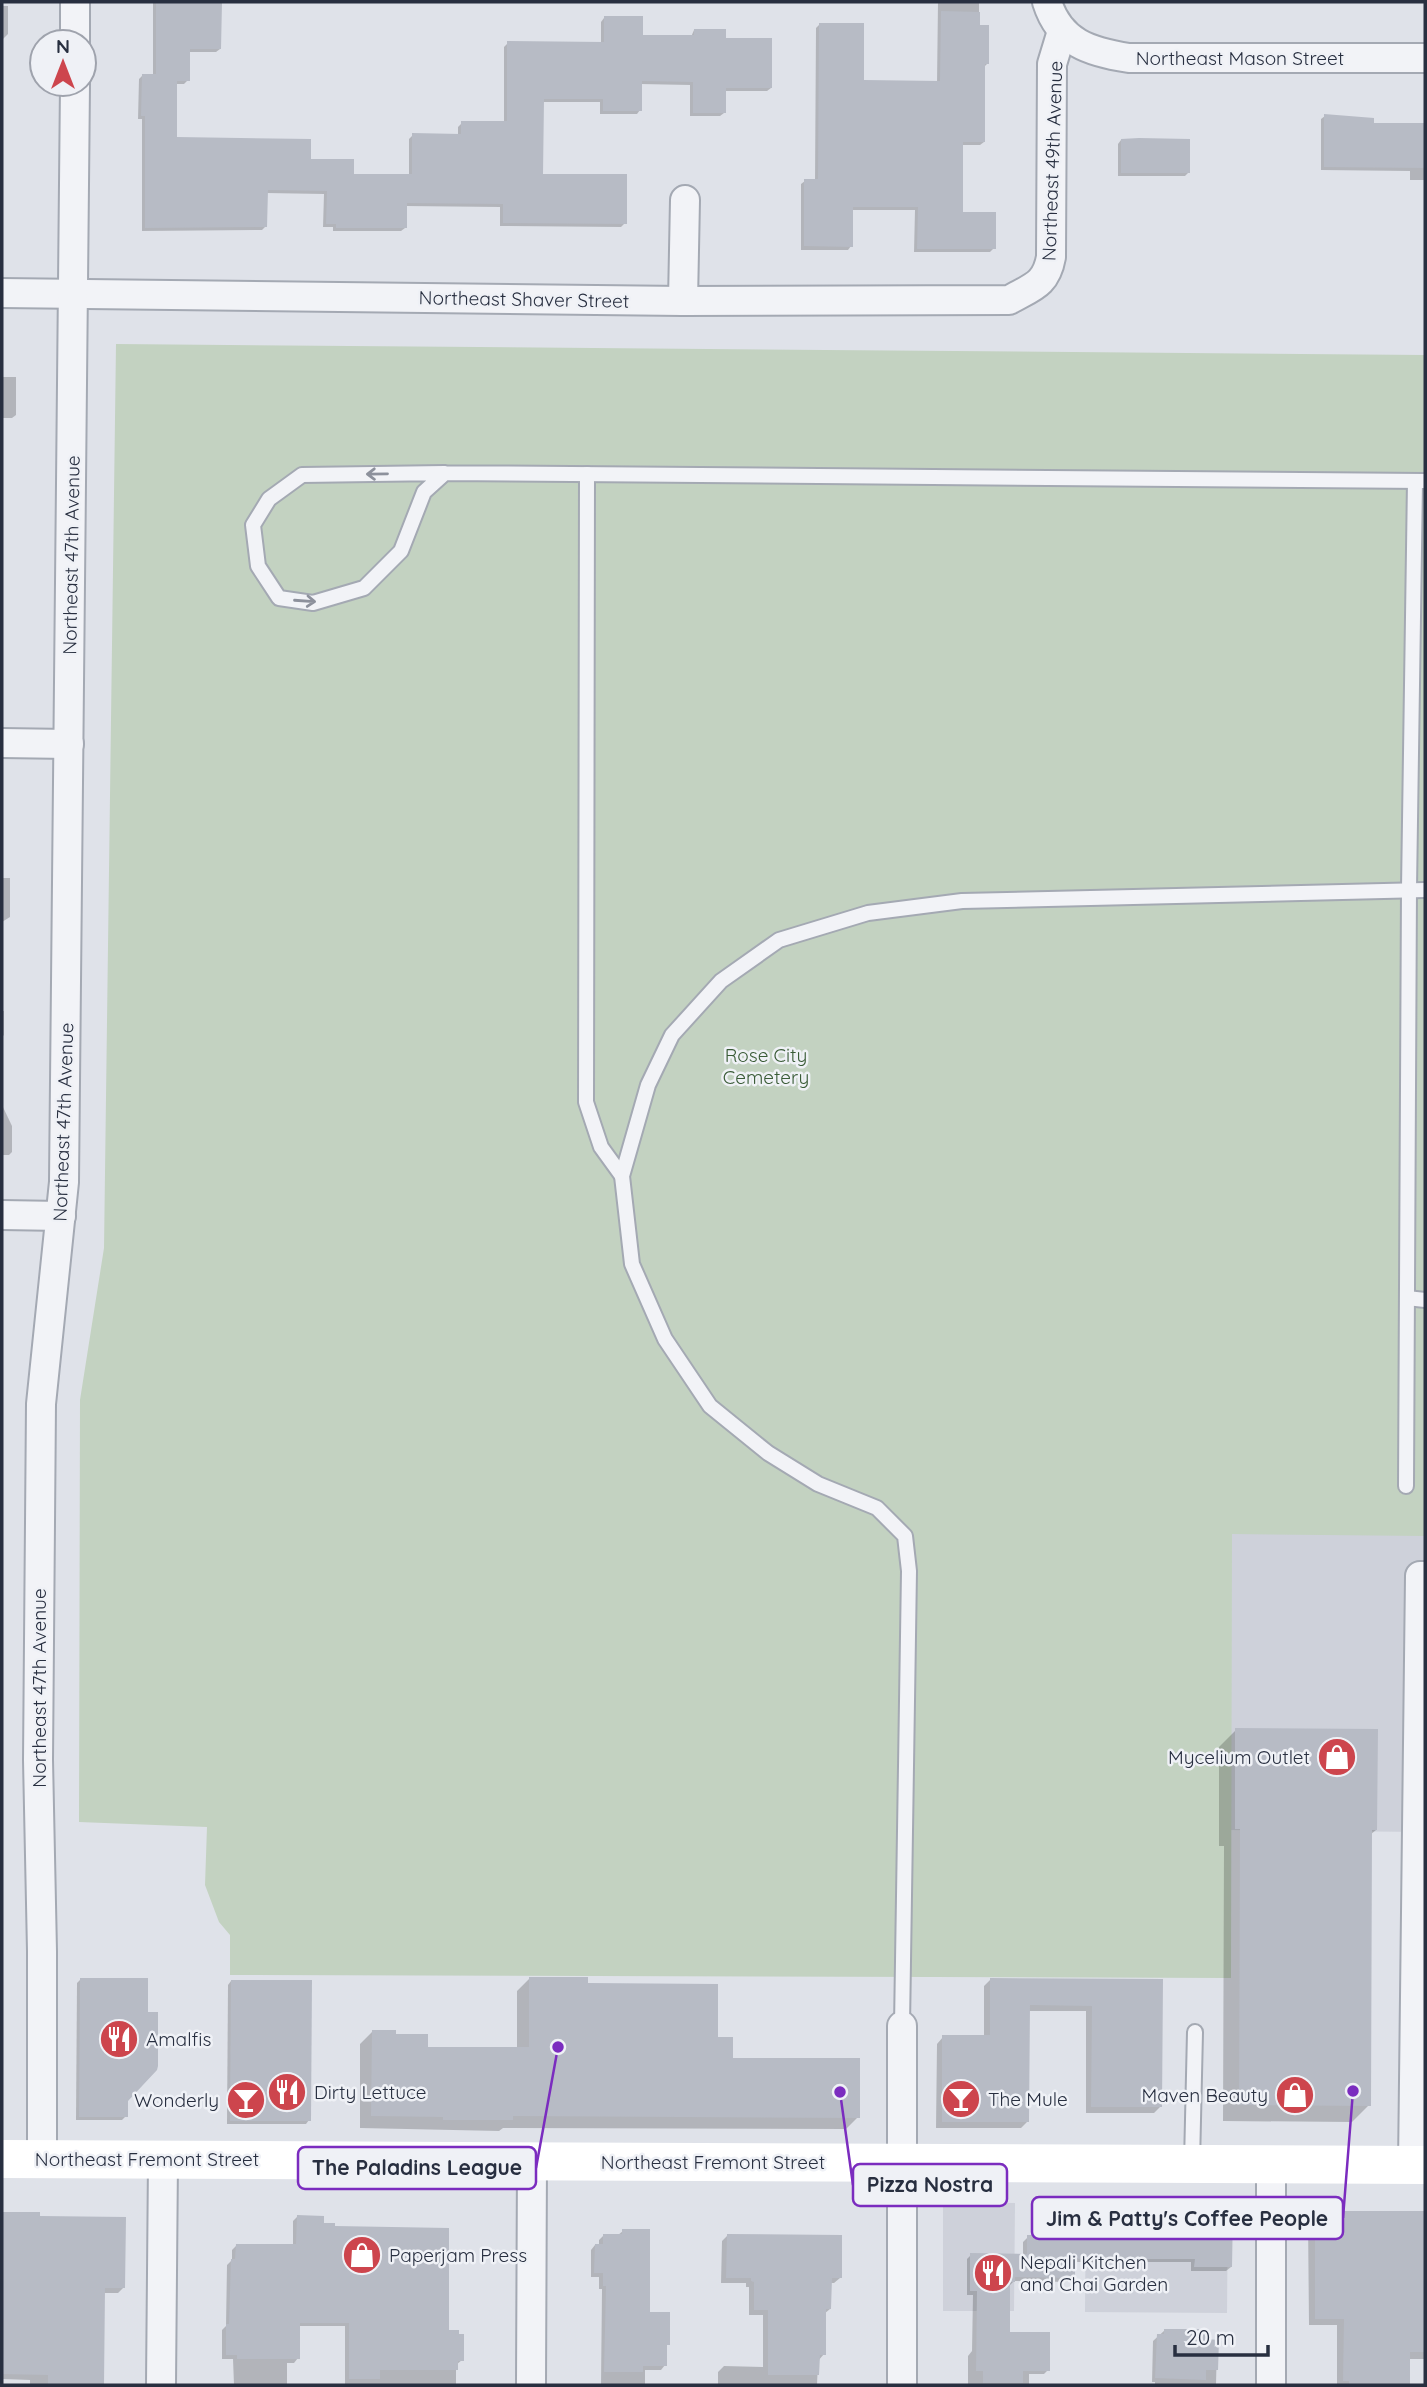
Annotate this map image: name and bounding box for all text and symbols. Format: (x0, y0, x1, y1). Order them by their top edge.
north arrow (28, 28, 98, 98)
text: N (56, 34, 70, 58)
street label: Northeast Mason Street (1136, 46, 1344, 70)
street label: Northeast 49th Avenue (1037, 60, 1067, 262)
street label: Northeast Shaver Street (419, 285, 629, 313)
street label: Northeast 47th Avenue (57, 455, 85, 655)
one-way arrow (365, 467, 388, 481)
one-way arrow (293, 595, 316, 608)
street label: Northeast 47th Avenue (48, 1022, 78, 1222)
park label: Rose City Cemetery (723, 1043, 809, 1089)
street label: Northeast 47th Avenue (27, 1588, 51, 1788)
shop icon: Mycelium Outlet (1316, 1736, 1358, 1778)
place label: Mycelium Outlet (1168, 1745, 1310, 1769)
restaurant icon: Amalfis (98, 2018, 140, 2060)
place label: Amalfis (146, 2027, 211, 2051)
restaurant icon: Dirty Lettuce (266, 2071, 308, 2113)
shop icon: Maven Beauty (1274, 2074, 1316, 2116)
bar icon: The Mule (940, 2078, 982, 2120)
bar icon: Wonderly (225, 2079, 267, 2121)
place label: Dirty Lettuce (314, 2080, 427, 2104)
place label: Maven Beauty (1142, 2083, 1268, 2107)
place label: The Mule (988, 2087, 1068, 2111)
place label: Wonderly (134, 2088, 219, 2112)
street label: Northeast Fremont Street (35, 2147, 259, 2171)
callout: The Paladins League (298, 2147, 536, 2189)
street label: Northeast Fremont Street (601, 2150, 825, 2174)
text: The Paladins League (312, 2154, 522, 2180)
callout: Pizza Nostra (853, 2164, 1007, 2206)
text: Pizza Nostra (867, 2171, 993, 2197)
callout: Jim & Patty's Coffee People (1032, 2197, 1343, 2239)
text: Jim & Patty's Coffee People (1046, 2205, 1328, 2231)
shop icon: Paperjam Press (341, 2234, 383, 2276)
place label: Paperjam Press (389, 2243, 527, 2267)
place label: Nepali Kitchen and Chai Garden (1020, 2250, 1168, 2296)
restaurant icon: Nepali Kitchen and Chai Garden (972, 2252, 1014, 2294)
scale bar (1175, 2314, 1268, 2358)
text: 20 m (1186, 2324, 1235, 2350)

